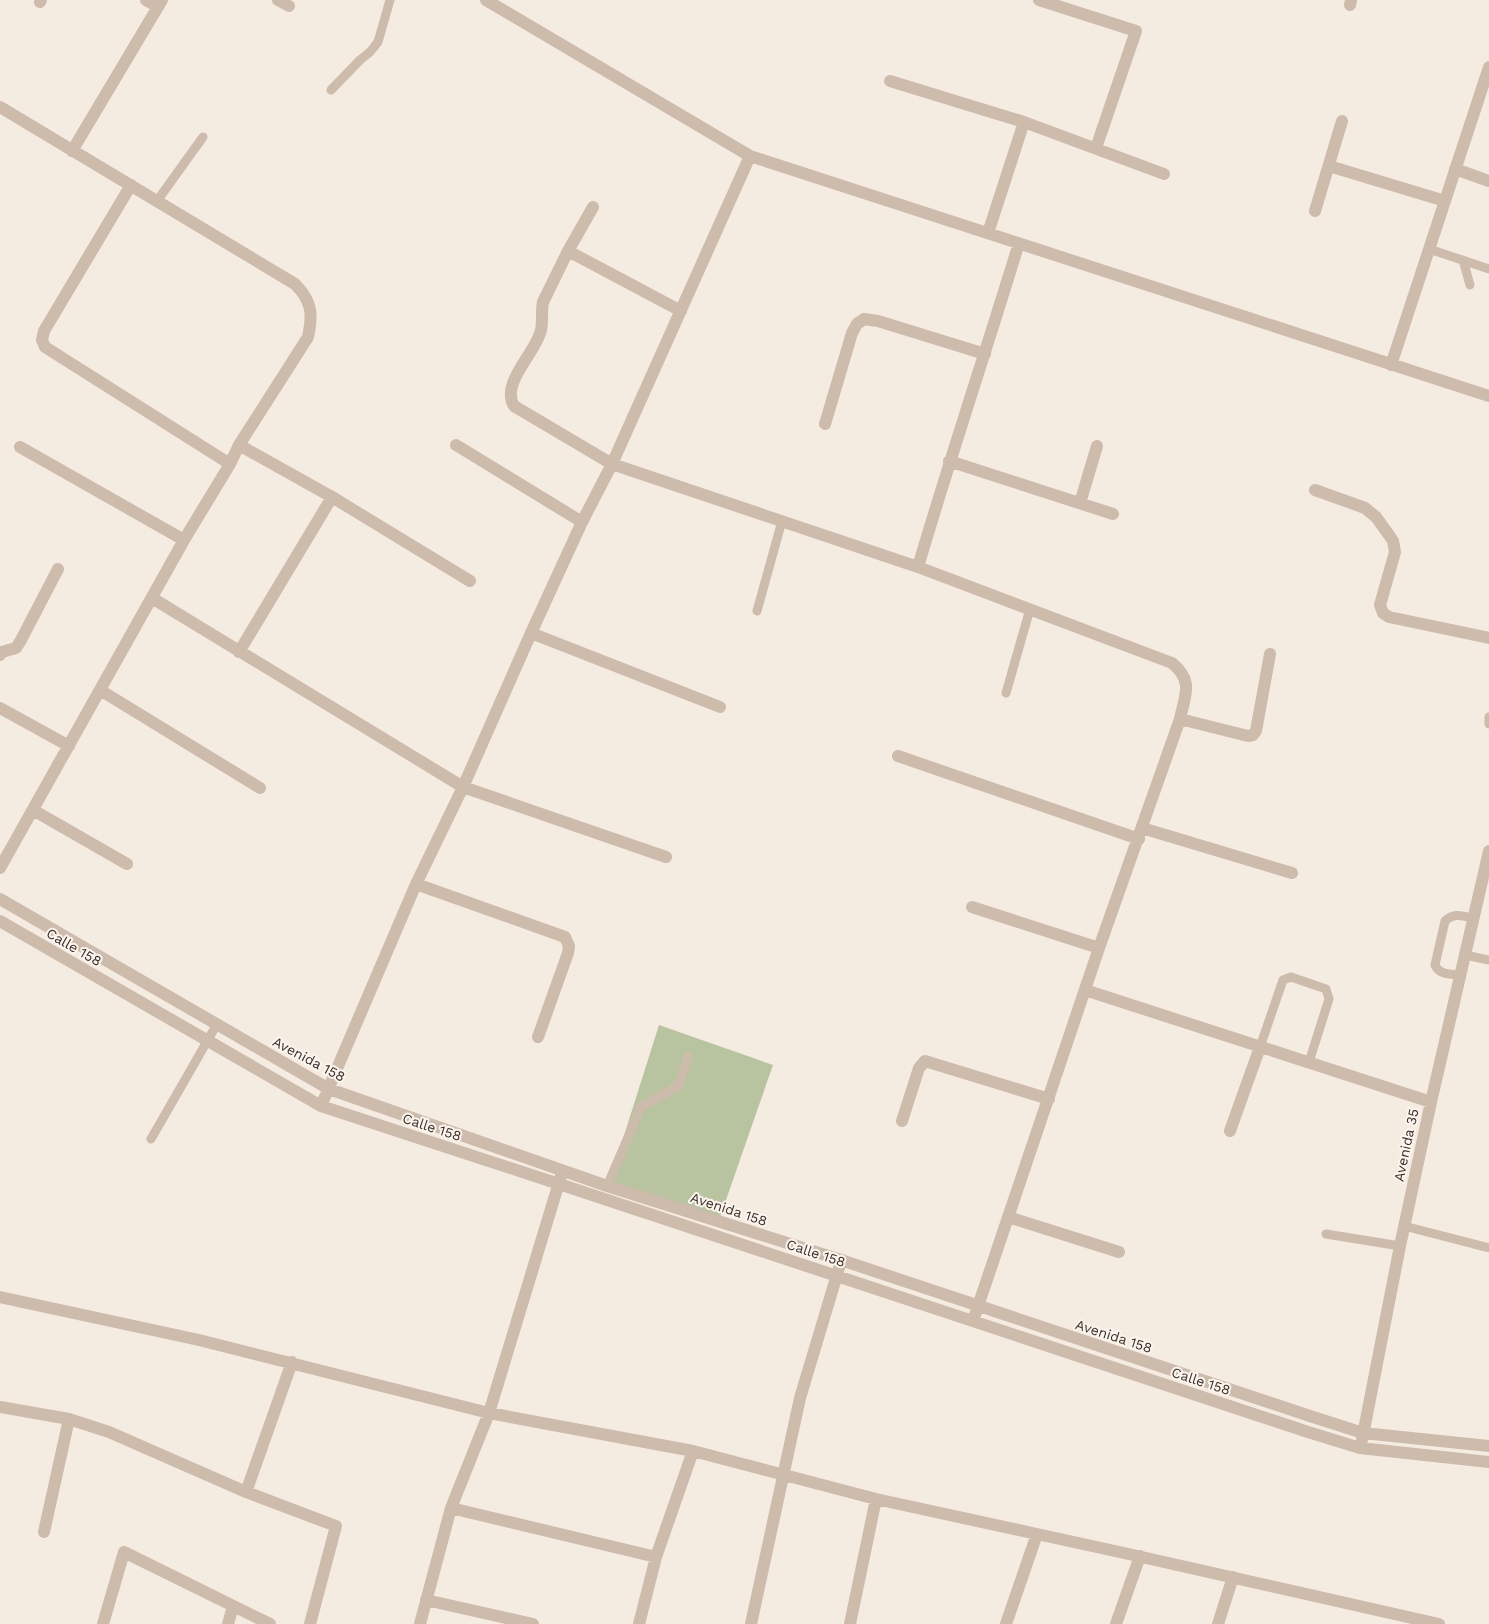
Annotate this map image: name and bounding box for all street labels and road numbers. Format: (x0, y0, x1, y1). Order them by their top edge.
street label: Calle 158 (44, 925, 104, 969)
street label: Avenida 158 (270, 1033, 348, 1085)
street label: Avenida 35 (1390, 1107, 1422, 1183)
street label: Calle 158 (401, 1110, 463, 1144)
street label: Avenida 158 (689, 1189, 769, 1229)
street label: Calle 158 (785, 1236, 847, 1270)
street label: Avenida 158 (1074, 1316, 1154, 1356)
street label: Calle 158 (1170, 1364, 1232, 1398)

